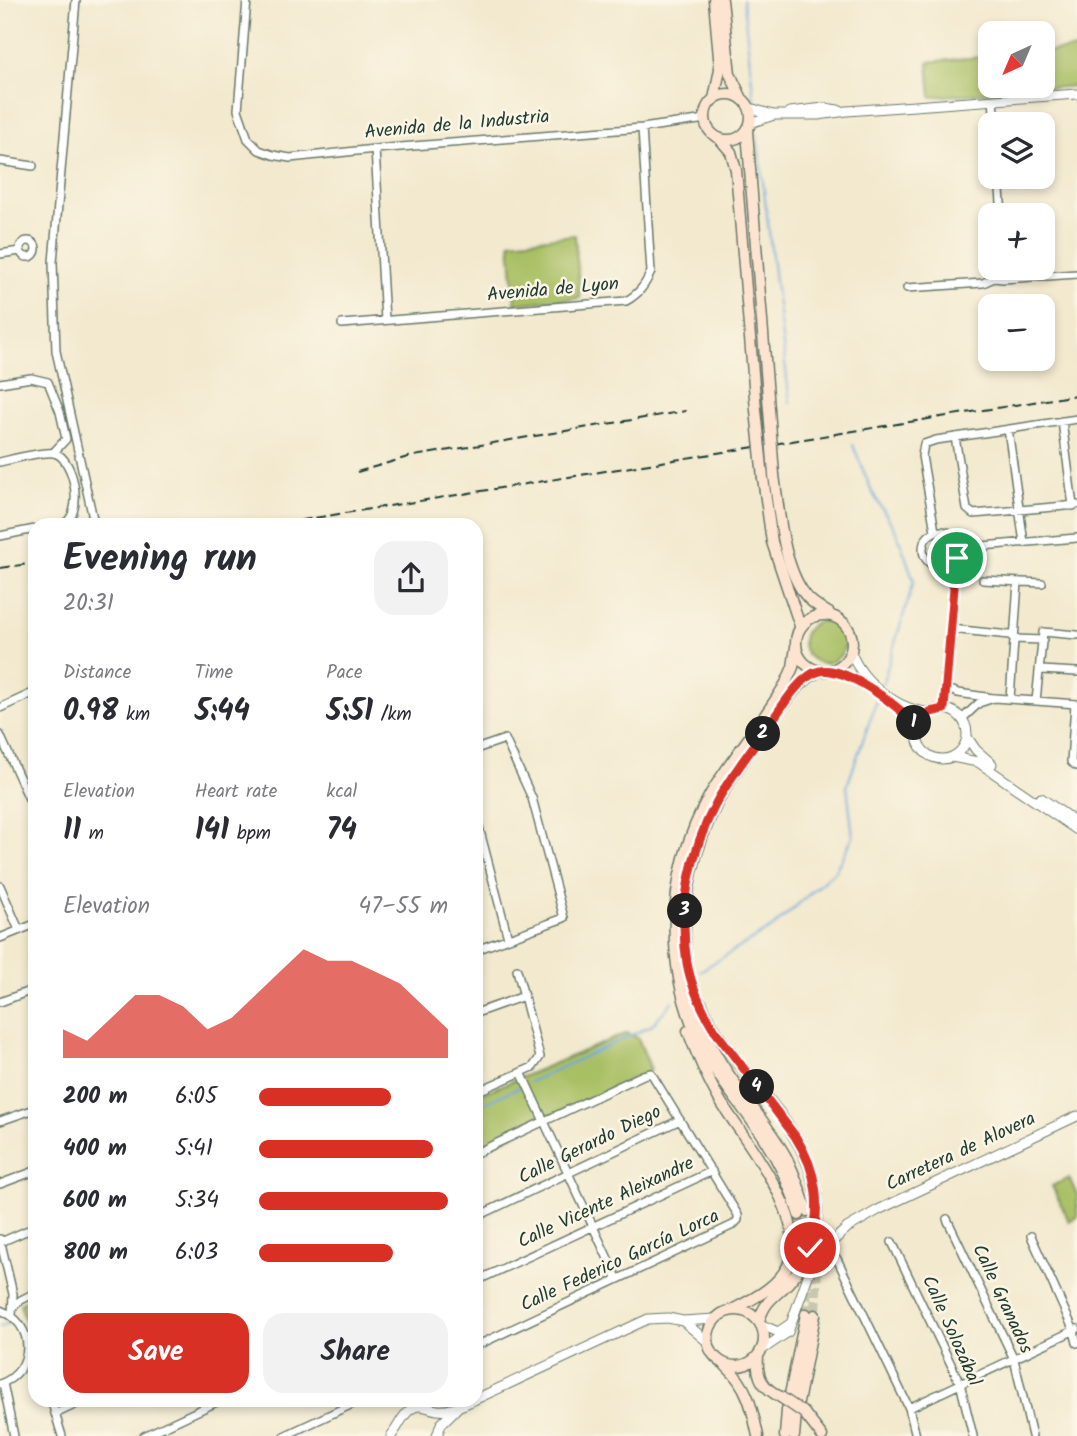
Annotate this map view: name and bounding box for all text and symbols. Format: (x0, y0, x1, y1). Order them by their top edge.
north arrow (978, 21, 1055, 98)
map controls (978, 21, 1055, 371)
street label: Avenida de la Industria (363, 102, 551, 148)
button: layers (978, 112, 1055, 189)
button: + (978, 203, 1055, 280)
street label: Avenida de Lyon (486, 269, 620, 311)
button: − (978, 294, 1055, 371)
pin (927, 528, 987, 588)
text: Evening run (63, 530, 257, 590)
icon: arrive (938, 539, 976, 577)
button: share (374, 541, 448, 615)
text: 20:31 (63, 586, 114, 622)
text: Distance (63, 658, 131, 688)
text: Time (195, 658, 233, 688)
text: Pace (326, 658, 363, 688)
text: 0.98 (63, 688, 118, 736)
text: 5:44 (195, 688, 250, 736)
text: 5:51 (326, 688, 373, 736)
text: km (118, 700, 150, 730)
text: /km (373, 700, 412, 730)
pin: 1 (897, 706, 932, 740)
text: 1 (911, 707, 916, 737)
pin: 2 (746, 716, 780, 752)
text: 2 (757, 718, 768, 748)
text: Elevation (63, 777, 135, 807)
text: Heart rate (195, 777, 277, 807)
text: kcal (326, 777, 357, 807)
text: 11 (63, 807, 81, 855)
text: 141 (195, 807, 229, 855)
text: 74 (326, 807, 357, 855)
text: m (81, 819, 104, 849)
text: bpm (229, 819, 271, 849)
text: Elevation (63, 889, 150, 925)
text: 47–55 m (358, 889, 448, 925)
pin: 3 (668, 894, 702, 928)
text: 3 (679, 895, 690, 925)
pin: 4 (740, 1070, 774, 1104)
text: 4 (751, 1071, 762, 1101)
text: 200 m (63, 1079, 128, 1115)
text: 6:05 (175, 1079, 217, 1115)
street label: Calle Gerardo Diego (513, 1097, 667, 1193)
street label: Carretera de Alovera (881, 1104, 1041, 1200)
text: 400 m (63, 1131, 127, 1167)
text: 5:41 (175, 1131, 213, 1167)
street label: Calle Vicente Aleixandre (513, 1149, 700, 1257)
text: 600 m (63, 1183, 127, 1219)
text: 5:34 (175, 1183, 219, 1219)
street label: Calle Federico García Lorca (515, 1202, 725, 1320)
pin (780, 1218, 840, 1278)
icon: check (791, 1229, 829, 1267)
text: 800 m (63, 1235, 128, 1271)
text: 6:03 (175, 1235, 218, 1271)
street label: Calle Granados (964, 1239, 1040, 1359)
street label: Calle Solozábal (913, 1271, 989, 1392)
button: Save (63, 1313, 249, 1393)
button: Share (263, 1313, 448, 1393)

